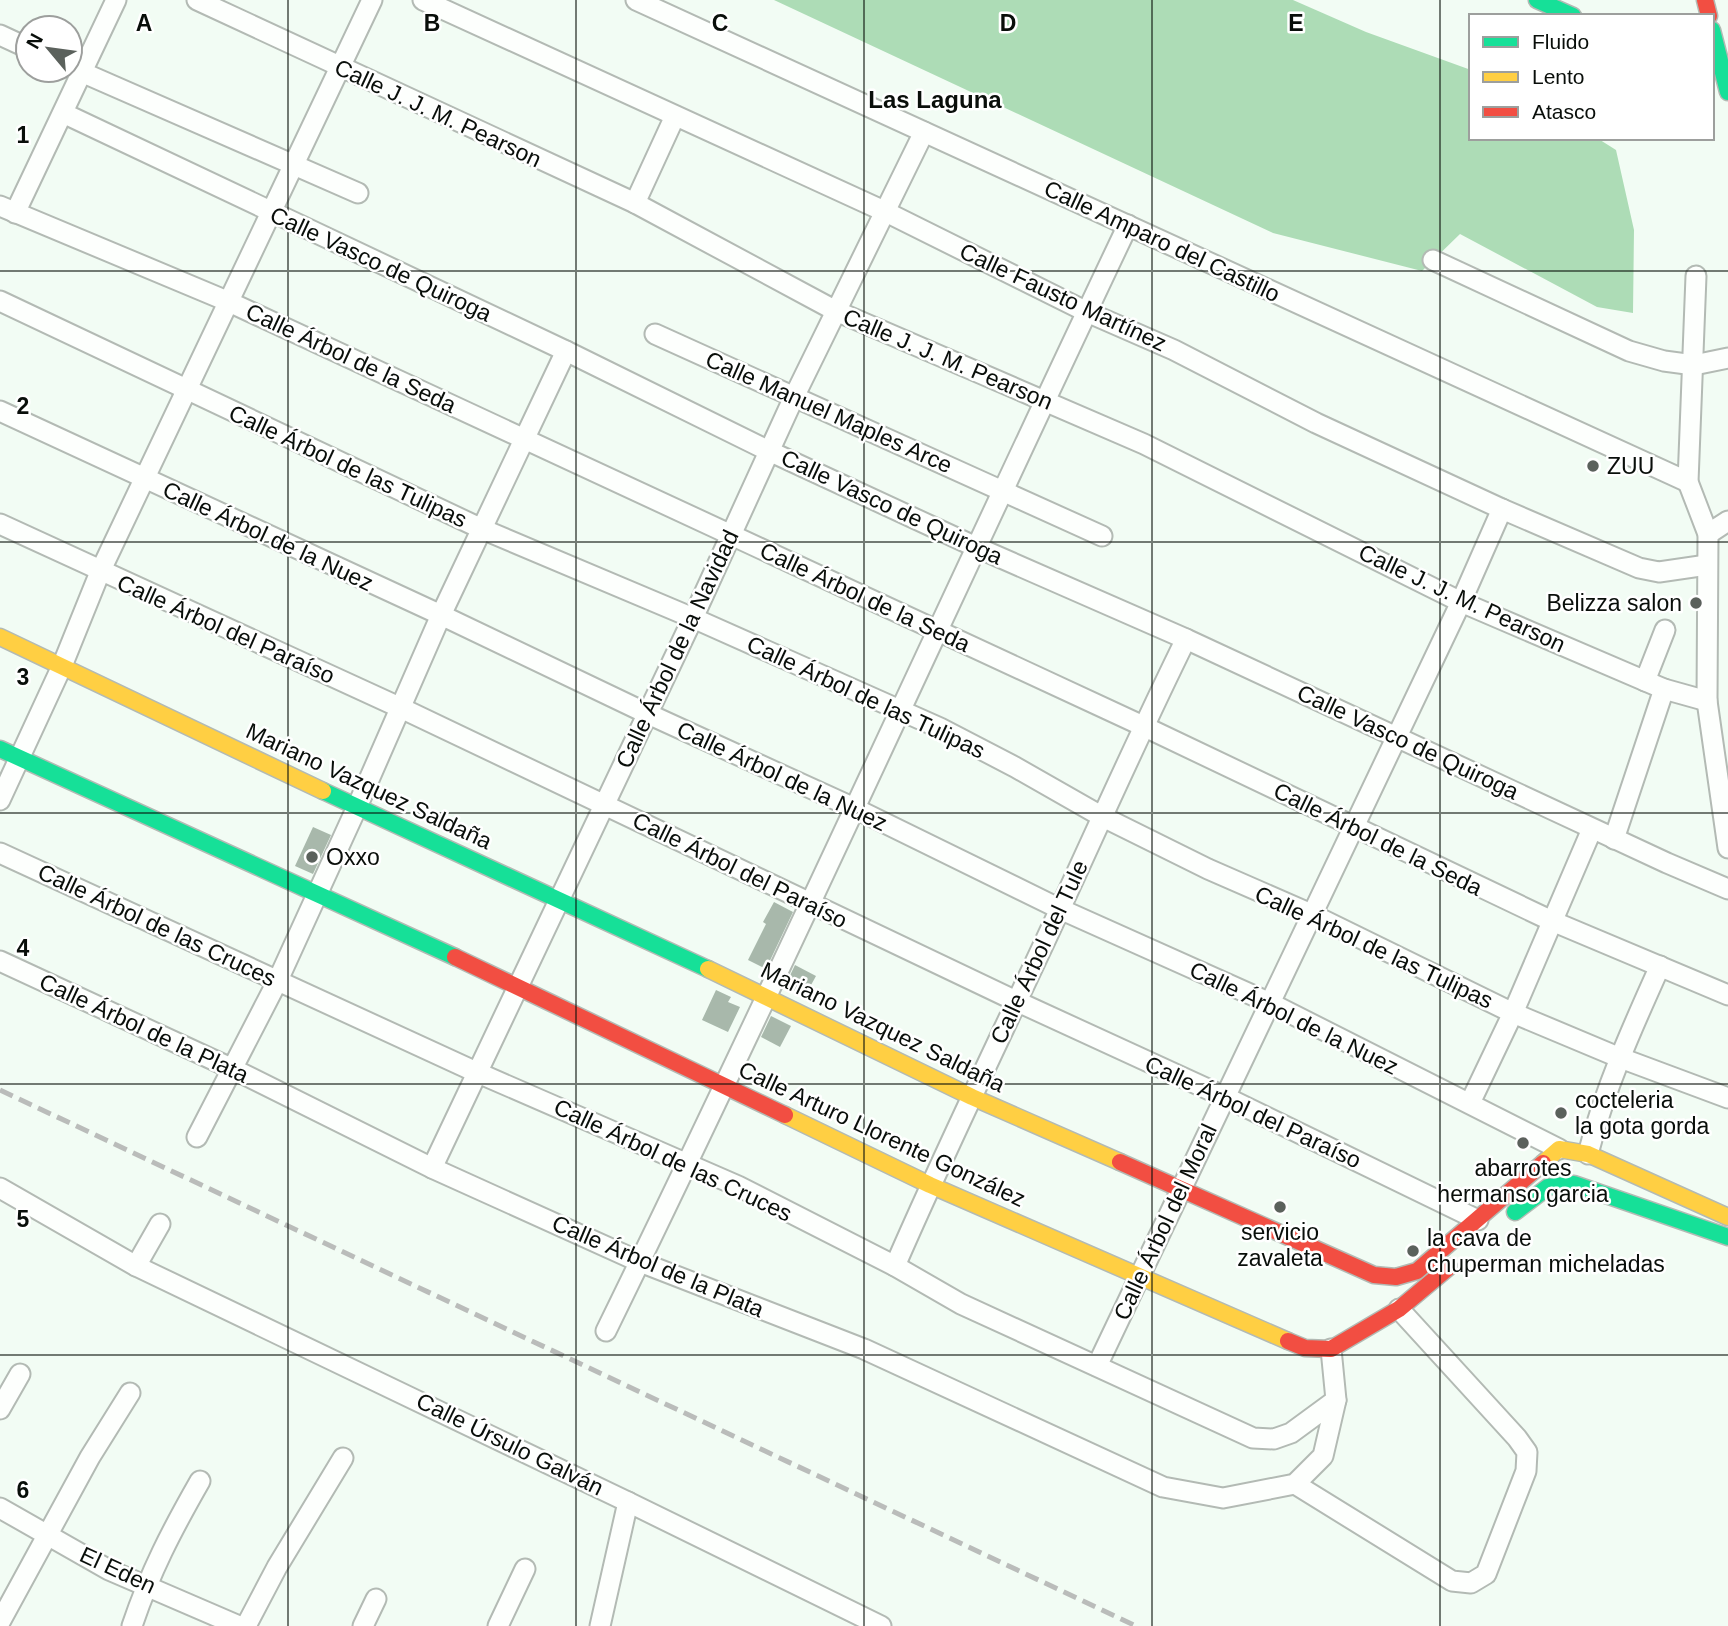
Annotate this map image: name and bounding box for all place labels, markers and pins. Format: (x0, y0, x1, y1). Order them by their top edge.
place label: ZUU (1607, 453, 1654, 479)
marker: ZUU (1585, 458, 1601, 474)
place label: Belizza salon (1546, 590, 1682, 616)
marker: Belizza salon (1688, 595, 1704, 611)
place label: Oxxo (326, 844, 380, 870)
marker: Oxxo (304, 849, 320, 865)
place label: cocteleria la gota gorda (1575, 1087, 1709, 1139)
marker: cocteleria la gota gorda (1553, 1105, 1569, 1121)
marker: abarrotes hermanso garcia (1515, 1135, 1531, 1151)
place label: abarrotes hermanso garcia (1437, 1155, 1609, 1207)
marker: servicio zavaleta (1272, 1199, 1288, 1215)
place label: servicio zavaleta (1237, 1219, 1323, 1271)
place label: la cava de chuperman micheladas (1427, 1225, 1665, 1277)
marker: la cava de chuperman micheladas (1405, 1243, 1421, 1259)

